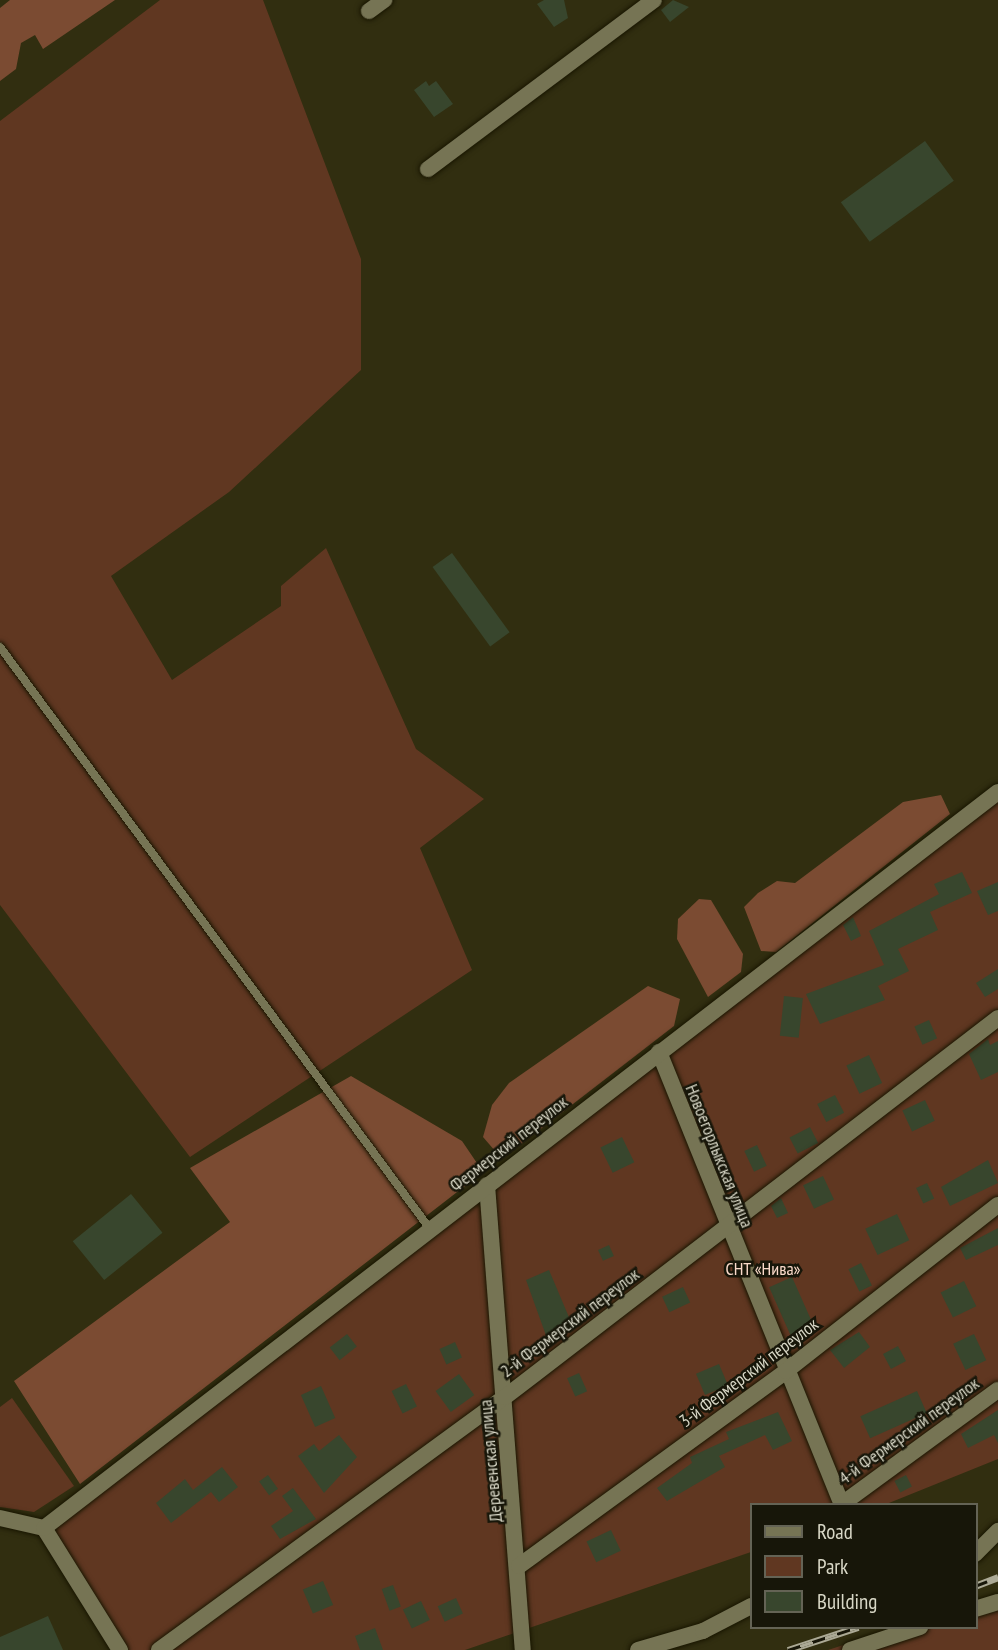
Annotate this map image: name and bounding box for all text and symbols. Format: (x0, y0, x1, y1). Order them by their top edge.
street label: Новоегорлыкская улица (680, 1081, 758, 1231)
street label: Фермерский переулок (446, 1091, 572, 1197)
park label: СНТ «Нива» (725, 1258, 801, 1280)
street label: 2-й Фермерский переулок (496, 1264, 644, 1382)
street label: 3-й Фермерский переулок (675, 1314, 823, 1432)
street label: 4-й Фермерский переулок (835, 1373, 983, 1489)
street label: Деревенская улица (475, 1399, 507, 1523)
legend (750, 1503, 977, 1629)
text: Road (817, 1518, 853, 1545)
text: Park (817, 1553, 848, 1580)
text: Building (817, 1588, 877, 1615)

